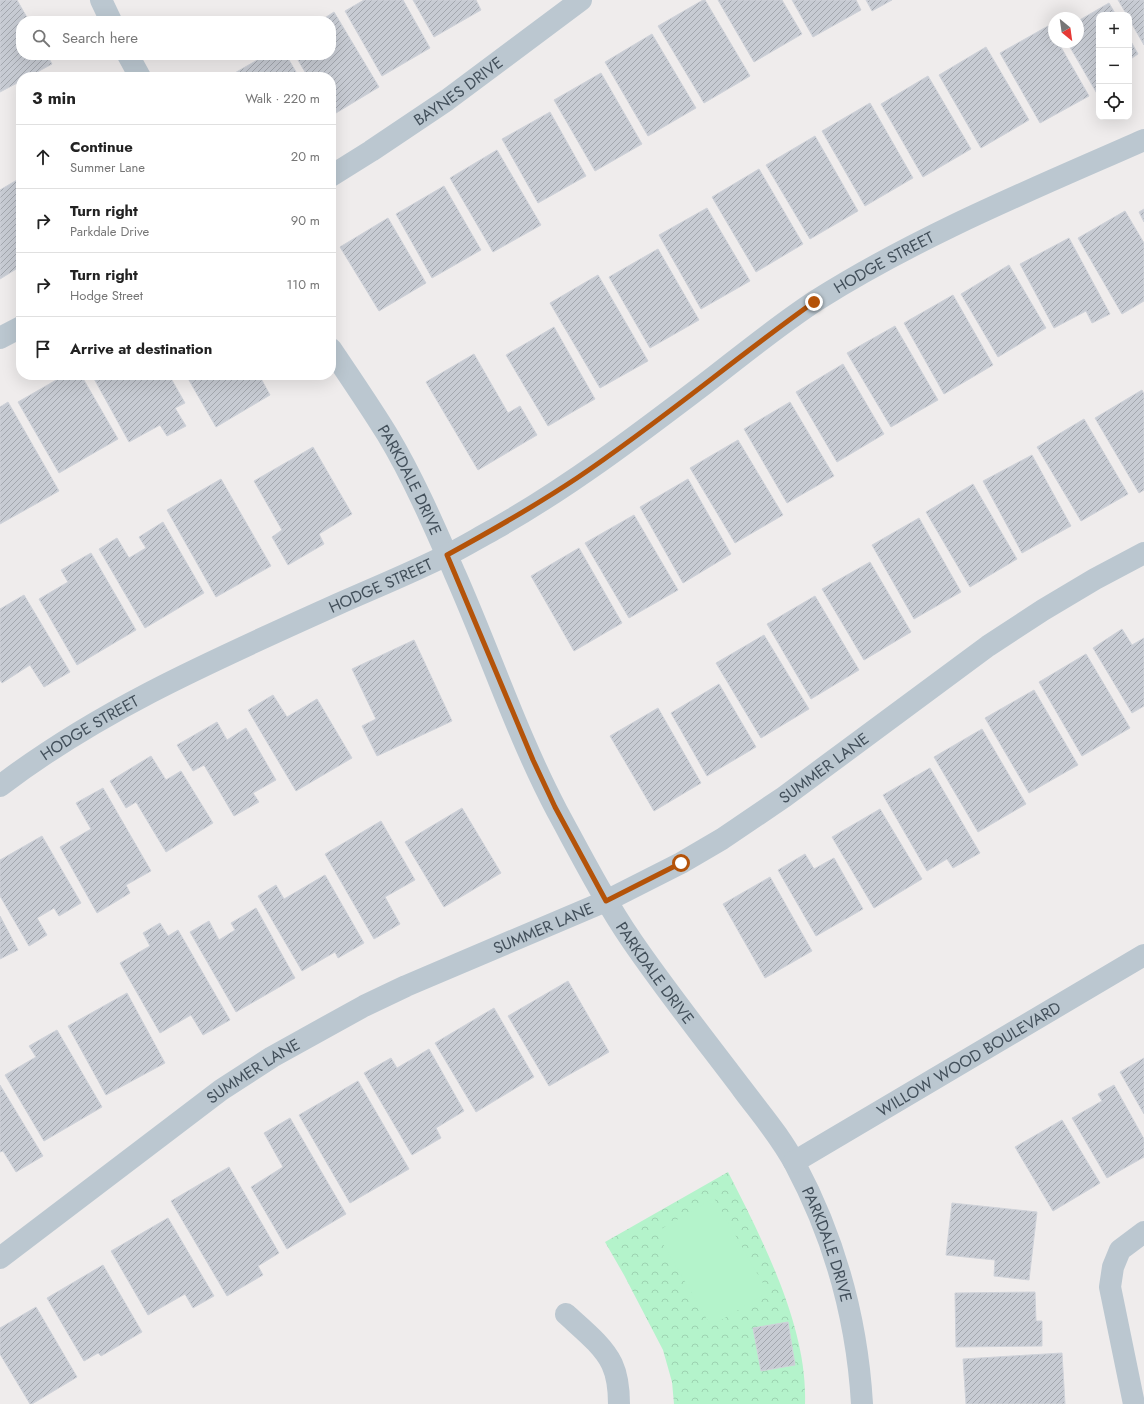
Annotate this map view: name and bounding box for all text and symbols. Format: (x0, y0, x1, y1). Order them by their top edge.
north arrow (1048, 12, 1084, 48)
map controls (1096, 12, 1132, 120)
button: + (1096, 12, 1132, 48)
search box (16, 16, 336, 60)
icon: search (30, 27, 52, 49)
text: Search here (62, 27, 138, 49)
button: − (1096, 48, 1132, 84)
street label: BAYNES DRIVE (409, 51, 507, 131)
button: locate (1096, 84, 1132, 120)
text: 3 min (32, 86, 76, 110)
text: Walk · 220 m (245, 89, 320, 108)
text: Continue (70, 136, 133, 158)
icon: ahead (32, 146, 54, 168)
text: 20 m (291, 147, 320, 166)
text: Summer Lane (70, 158, 145, 177)
text: Turn right (70, 200, 138, 222)
icon: right (32, 210, 54, 232)
text: 90 m (291, 211, 320, 230)
text: Parkdale Drive (70, 222, 149, 241)
street label: HODGE STREET (829, 225, 938, 299)
text: Turn right (70, 264, 138, 286)
icon: right (32, 274, 54, 296)
text: 110 m (286, 275, 320, 294)
text: Hodge Street (70, 286, 143, 305)
route end (805, 293, 823, 311)
icon: arrive (32, 338, 54, 360)
text: Arrive at destination (70, 338, 212, 360)
street label: PARKDALE DRIVE (372, 420, 448, 538)
street label: HODGE STREET (325, 552, 437, 618)
street label: HODGE STREET (35, 689, 143, 766)
street label: SUMMER LANE (774, 727, 873, 809)
route start (672, 854, 690, 872)
street label: SUMMER LANE (489, 896, 597, 959)
street label: PARKDALE DRIVE (611, 917, 700, 1029)
street label: WILLOW WOOD BOULEVARD (872, 995, 1065, 1122)
street label: SUMMER LANE (201, 1032, 304, 1109)
street label: PARKDALE DRIVE (796, 1183, 858, 1304)

